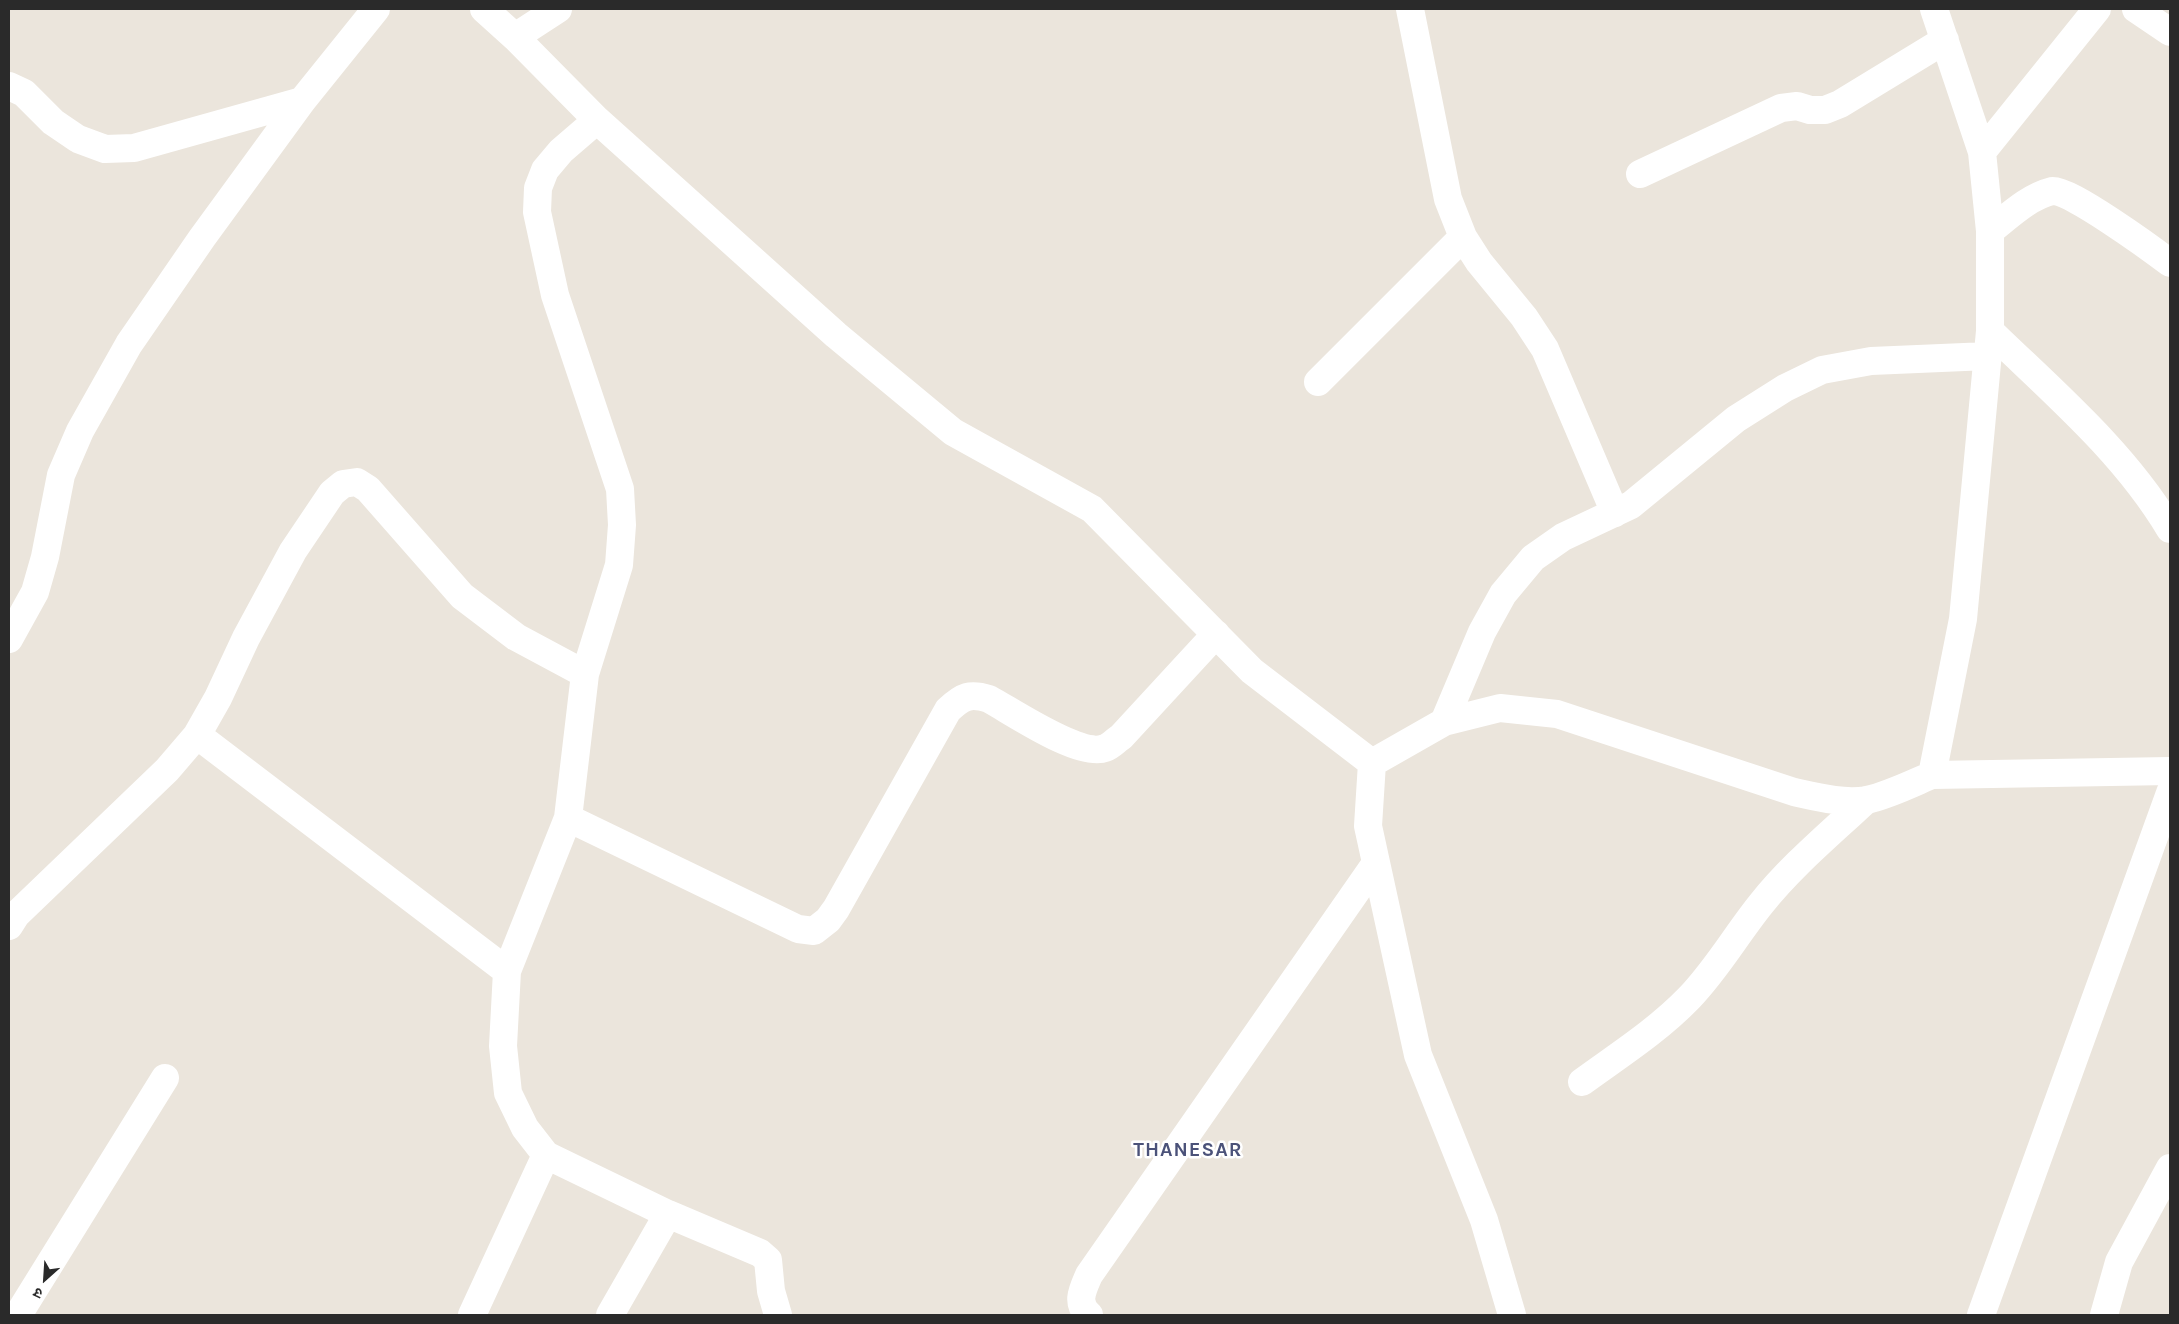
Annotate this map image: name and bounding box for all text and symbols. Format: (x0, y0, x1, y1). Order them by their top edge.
district label: THANESAR (1132, 1138, 1244, 1162)
north arrow (20, 1254, 70, 1304)
text: उ (31, 1283, 46, 1302)

